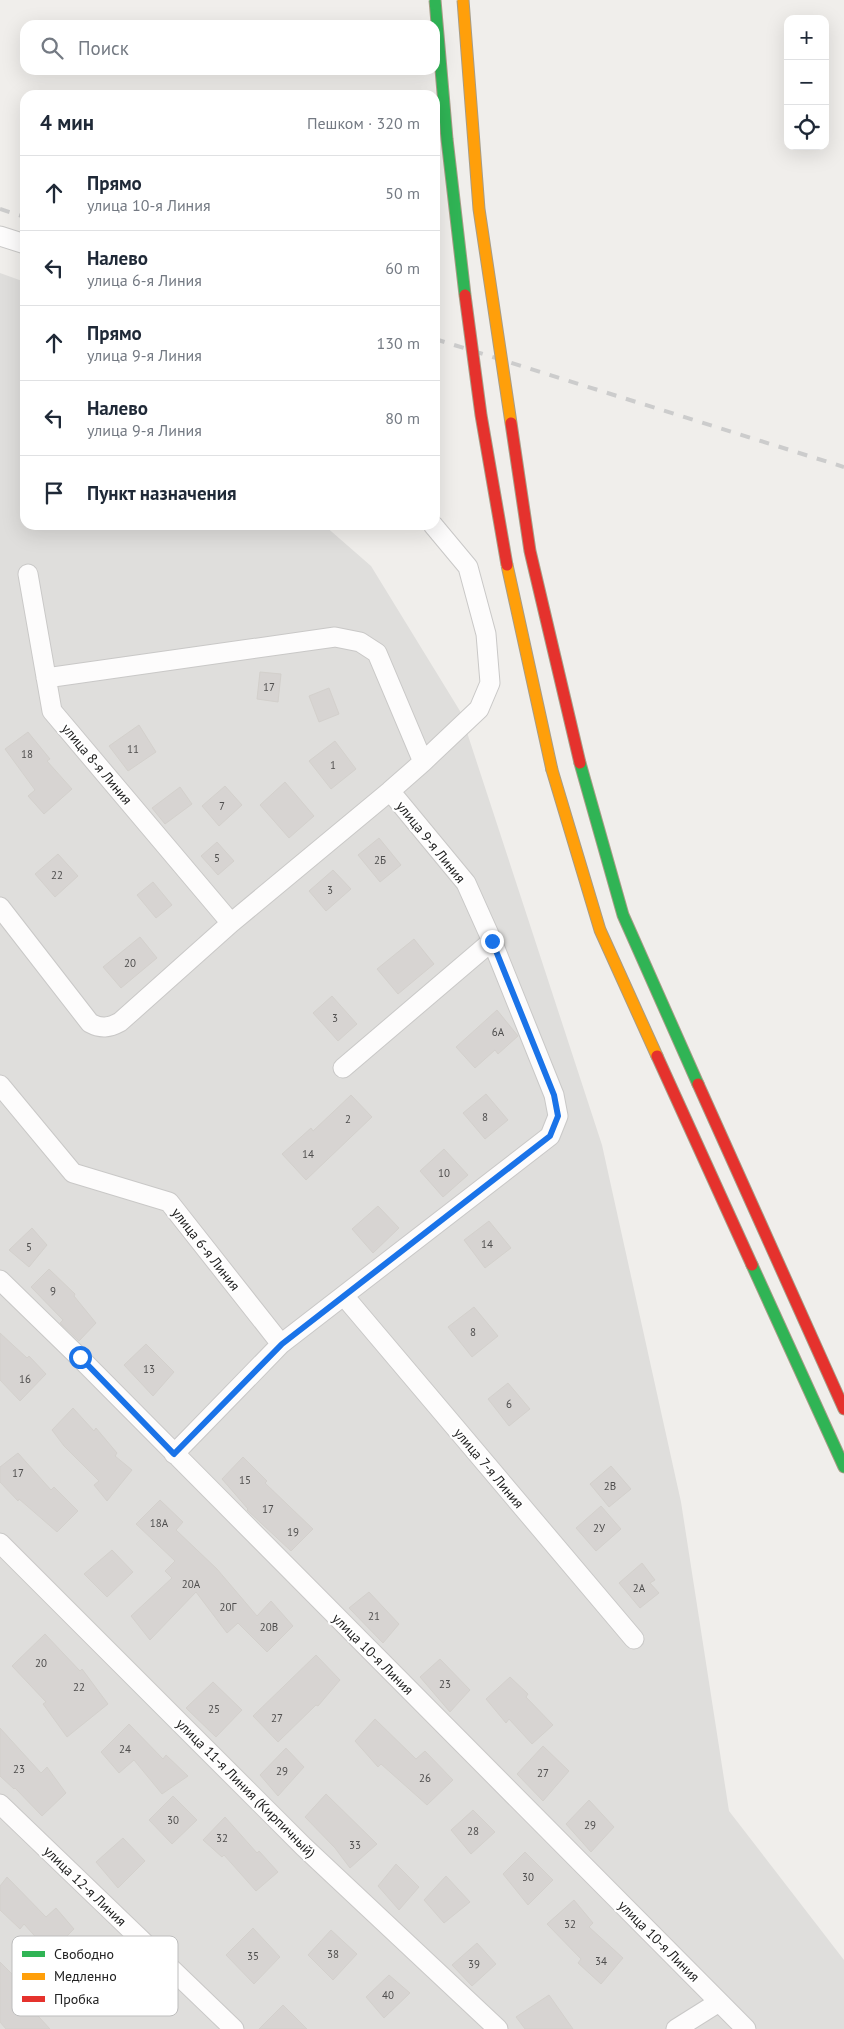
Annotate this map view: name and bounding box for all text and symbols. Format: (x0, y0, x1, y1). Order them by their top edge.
map controls (784, 15, 829, 150)
button: + (784, 15, 829, 60)
search box (20, 20, 440, 75)
icon: search (38, 34, 66, 62)
text: Поиск (78, 36, 129, 60)
button: − (784, 60, 829, 105)
button: locate (784, 105, 829, 150)
text: 4 мин (40, 109, 94, 136)
text: Пешком · 320 m (307, 113, 420, 133)
text: Прямо (87, 171, 142, 195)
icon: ahead (40, 179, 68, 207)
text: 50 m (385, 183, 420, 203)
text: улица 10-я Линия (87, 195, 211, 215)
text: Налево (87, 246, 148, 270)
icon: left (40, 254, 68, 282)
text: 60 m (385, 258, 420, 278)
text: улица 6-я Линия (87, 270, 202, 290)
text: Прямо (87, 321, 142, 345)
icon: ahead (40, 329, 68, 357)
text: 130 m (377, 333, 420, 353)
text: улица 9-я Линия (87, 345, 202, 365)
text: Налево (87, 396, 148, 420)
icon: left (40, 404, 68, 432)
text: 80 m (385, 408, 420, 428)
text: улица 9-я Линия (87, 420, 202, 440)
icon: arrive (40, 479, 68, 507)
text: Пункт назначения (87, 481, 237, 505)
house number: 17 (263, 680, 275, 694)
street label: улица 8-я Линия (58, 720, 136, 808)
house number: 11 (127, 742, 139, 756)
house number: 18 (21, 747, 33, 761)
house number: 1 (330, 758, 336, 772)
street label: улица 9-я Линия (392, 797, 470, 887)
house number: 7 (219, 799, 225, 813)
house number: 5 (214, 851, 220, 865)
house number: 2Б (374, 853, 386, 867)
house number: 22 (51, 868, 63, 882)
house number: 3 (327, 883, 333, 897)
route end (481, 930, 504, 953)
house number: 20 (124, 956, 136, 970)
house number: 3 (332, 1011, 338, 1025)
house number: 6А (492, 1025, 505, 1039)
house number: 8 (482, 1110, 488, 1124)
house number: 2 (345, 1112, 351, 1126)
house number: 14 (302, 1147, 314, 1161)
house number: 10 (438, 1166, 450, 1180)
street label: улица 6-я Линия (168, 1204, 244, 1294)
house number: 14 (481, 1237, 493, 1251)
house number: 5 (26, 1240, 32, 1254)
house number: 9 (50, 1284, 56, 1298)
house number: 8 (470, 1325, 476, 1339)
route start (69, 1346, 92, 1369)
house number: 13 (143, 1362, 155, 1376)
house number: 16 (19, 1372, 31, 1386)
house number: 6 (506, 1397, 512, 1411)
street label: улица 7-я Линия (450, 1424, 528, 1512)
house number: 17 (12, 1466, 24, 1480)
house number: 15 (239, 1473, 251, 1487)
house number: 2В (604, 1479, 616, 1493)
house number: 17 (262, 1502, 274, 1516)
house number: 18А (150, 1516, 169, 1530)
house number: 2У (593, 1521, 606, 1535)
house number: 19 (287, 1525, 299, 1539)
house number: 20А (182, 1577, 201, 1591)
house number: 2А (633, 1581, 646, 1595)
house number: 20Г (220, 1600, 238, 1614)
street label: улица 10-я Линия (328, 1609, 418, 1699)
house number: 21 (368, 1609, 380, 1623)
house number: 20В (260, 1620, 278, 1634)
house number: 20 (35, 1656, 47, 1670)
house number: 23 (439, 1677, 451, 1691)
house number: 22 (73, 1680, 85, 1694)
house number: 25 (208, 1702, 220, 1716)
house number: 27 (271, 1711, 283, 1725)
street label: улица 11-я Линия (Кирпичный) (172, 1714, 320, 1862)
house number: 24 (119, 1742, 131, 1756)
house number: 23 (13, 1762, 25, 1776)
house number: 29 (276, 1764, 288, 1778)
house number: 27 (537, 1766, 549, 1780)
house number: 26 (419, 1771, 431, 1785)
house number: 30 (167, 1813, 179, 1827)
house number: 29 (584, 1818, 596, 1832)
house number: 28 (467, 1824, 479, 1838)
house number: 32 (216, 1831, 228, 1845)
house number: 33 (349, 1838, 361, 1852)
street label: улица 12-я Линия (40, 1842, 130, 1930)
house number: 30 (522, 1870, 534, 1884)
street label: улица 10-я Линия (614, 1896, 704, 1986)
house number: 32 (564, 1917, 576, 1931)
legend (12, 1936, 178, 2016)
text: Свободно (54, 1945, 114, 1963)
house number: 38 (327, 1947, 339, 1961)
house number: 35 (247, 1949, 259, 1963)
house number: 34 (595, 1954, 607, 1968)
house number: 39 (468, 1957, 480, 1971)
text: Медленно (54, 1967, 117, 1985)
house number: 40 (382, 1988, 394, 2002)
text: Пробка (54, 1990, 99, 2008)

